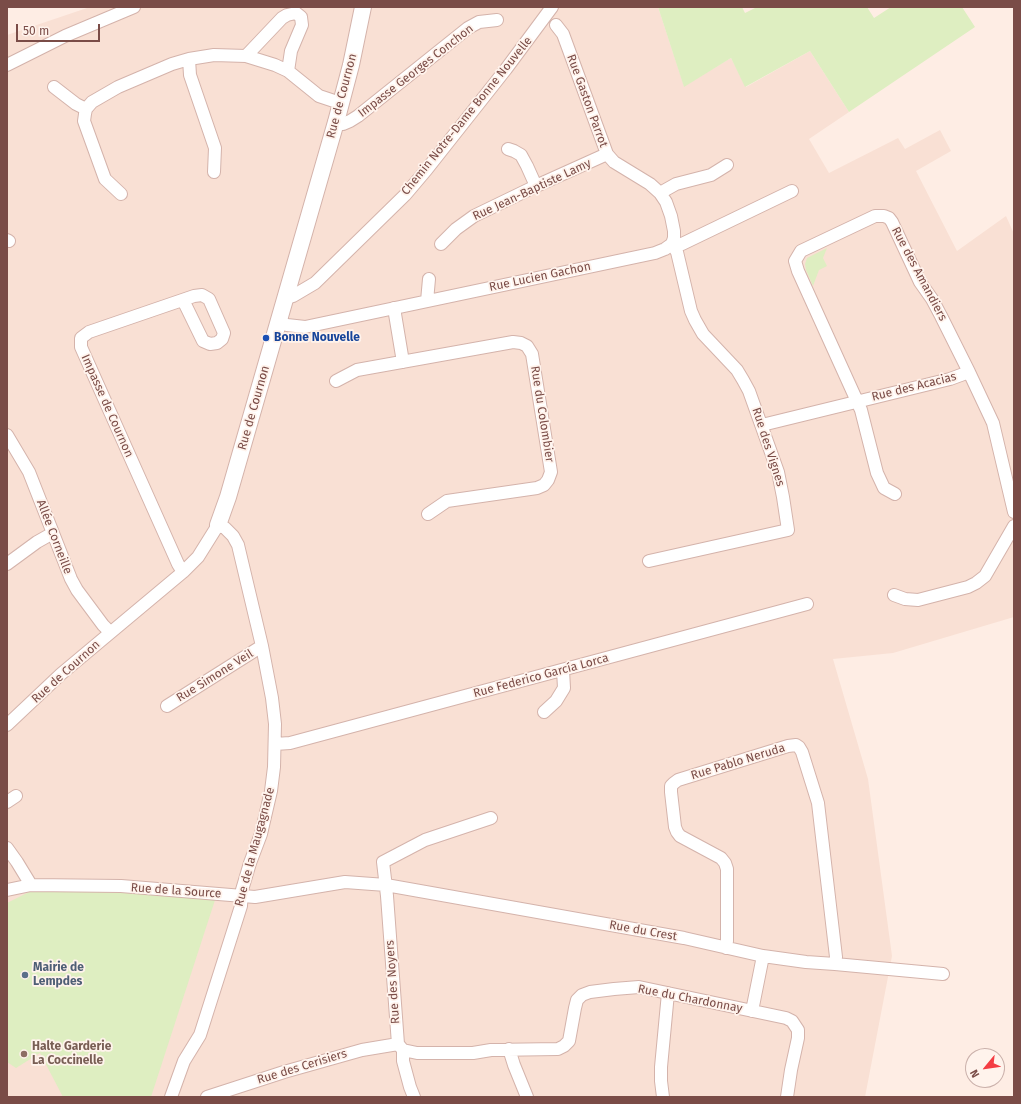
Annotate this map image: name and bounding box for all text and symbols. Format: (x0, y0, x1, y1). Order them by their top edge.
scale bar (18, 16, 102, 42)
street label: Impasse Georges Conchon (355, 22, 477, 120)
text: 50 m (23, 24, 49, 38)
street label: Chemin Notre-Dame Bonne Nouvelle (399, 34, 535, 198)
street label: Rue de Cournon (324, 52, 360, 140)
street label: Rue Gaston Parrot (563, 52, 611, 150)
street label: Rue Jean-Baptiste Lamy (470, 156, 594, 224)
street label: Rue des Amandiers (888, 225, 950, 323)
street label: Rue Lucien Gachon (488, 259, 592, 295)
place label: Bonne Nouvelle (274, 331, 360, 345)
marker: Bonne Nouvelle (261, 333, 271, 343)
street label: Impasse de Cournon (78, 352, 136, 460)
street label: Rue de Cournon (235, 364, 273, 452)
street label: Rue du Colombier (527, 365, 557, 463)
street label: Rue des Acacias (870, 370, 958, 404)
street label: Rue des Vignes (748, 406, 788, 488)
street label: Allée Corneille (33, 498, 75, 576)
street label: Rue de Cournon (29, 638, 103, 706)
street label: Rue Simone Veil (174, 647, 256, 705)
street label: Rue Federico García Lorca (472, 651, 610, 701)
street label: Rue Pablo Neruda (689, 741, 787, 783)
street label: Rue de la Maugagnade (232, 786, 278, 908)
street label: Rue de la Source (130, 881, 222, 901)
street label: Rue du Crest (608, 918, 678, 944)
street label: Rue des Noyers (383, 940, 403, 1024)
place label: Mairie de Lempdes (33, 961, 84, 989)
marker: Mairie de Lempdes (20, 970, 30, 980)
street label: Rue du Chardonnay (636, 982, 744, 1016)
place label: Halte Garderie La Coccinelle (32, 1040, 111, 1068)
street label: Rue des Cerisiers (255, 1047, 349, 1087)
north arrow (965, 1048, 1005, 1088)
marker: Halte Garderie La Coccinelle (19, 1049, 29, 1059)
text: N (967, 1067, 982, 1080)

